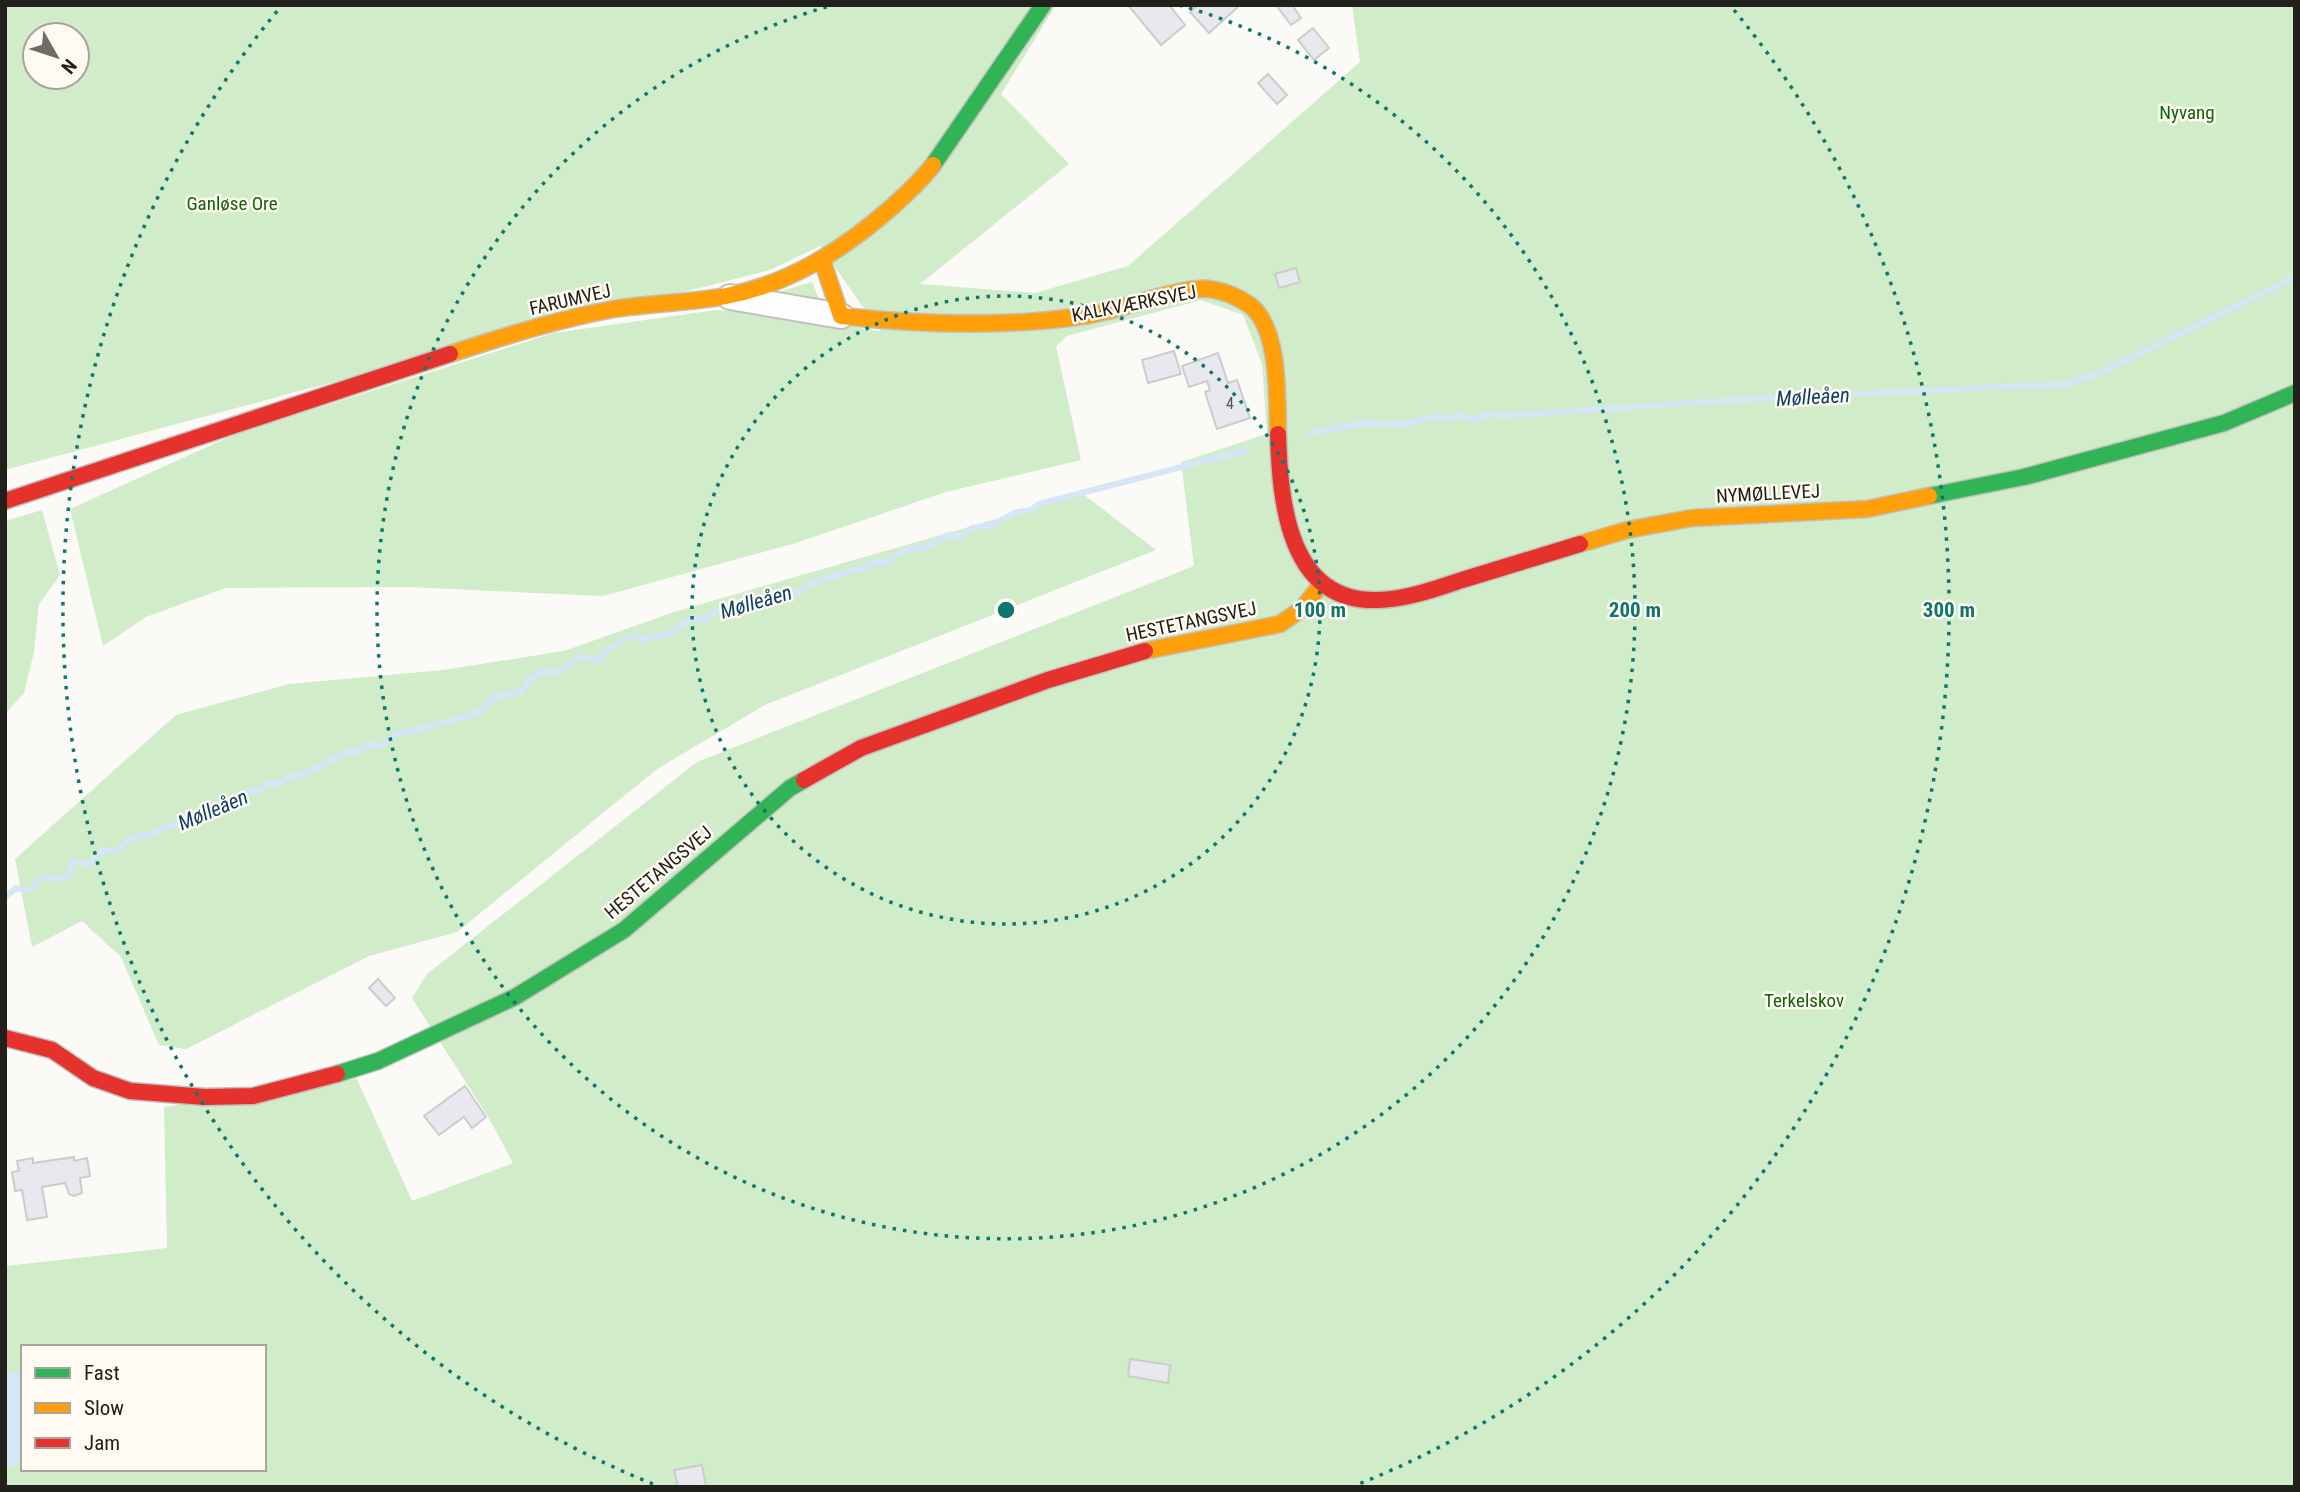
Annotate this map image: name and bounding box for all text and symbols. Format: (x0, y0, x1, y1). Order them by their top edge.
north arrow (21, 21, 91, 91)
text: N (56, 55, 81, 78)
park label: Nyvang (2159, 101, 2215, 124)
park label: Ganløse Ore (186, 192, 278, 215)
street label: FARUMVEJ (527, 279, 613, 320)
street label: KALKVÆRKSVEJ (1070, 280, 1198, 327)
water label: Mølleåen (1776, 383, 1850, 411)
house number: 4 (1226, 394, 1234, 413)
street label: NYMØLLEVEJ (1715, 479, 1821, 508)
water label: Mølleåen (717, 580, 795, 624)
street label: HESTETANGSVEJ (1124, 596, 1258, 647)
centre of rings (994, 598, 1018, 622)
text: 100 m (1294, 598, 1346, 622)
text: 200 m (1609, 598, 1661, 622)
text: 300 m (1923, 598, 1975, 622)
water label: Mølleåen (174, 785, 252, 835)
street label: HESTETANGSVEJ (600, 821, 717, 924)
park label: Terkelskov (1764, 989, 1844, 1012)
legend (21, 1345, 266, 1471)
text: Fast (84, 1361, 120, 1385)
text: Slow (84, 1396, 124, 1420)
text: Jam (84, 1431, 120, 1455)

